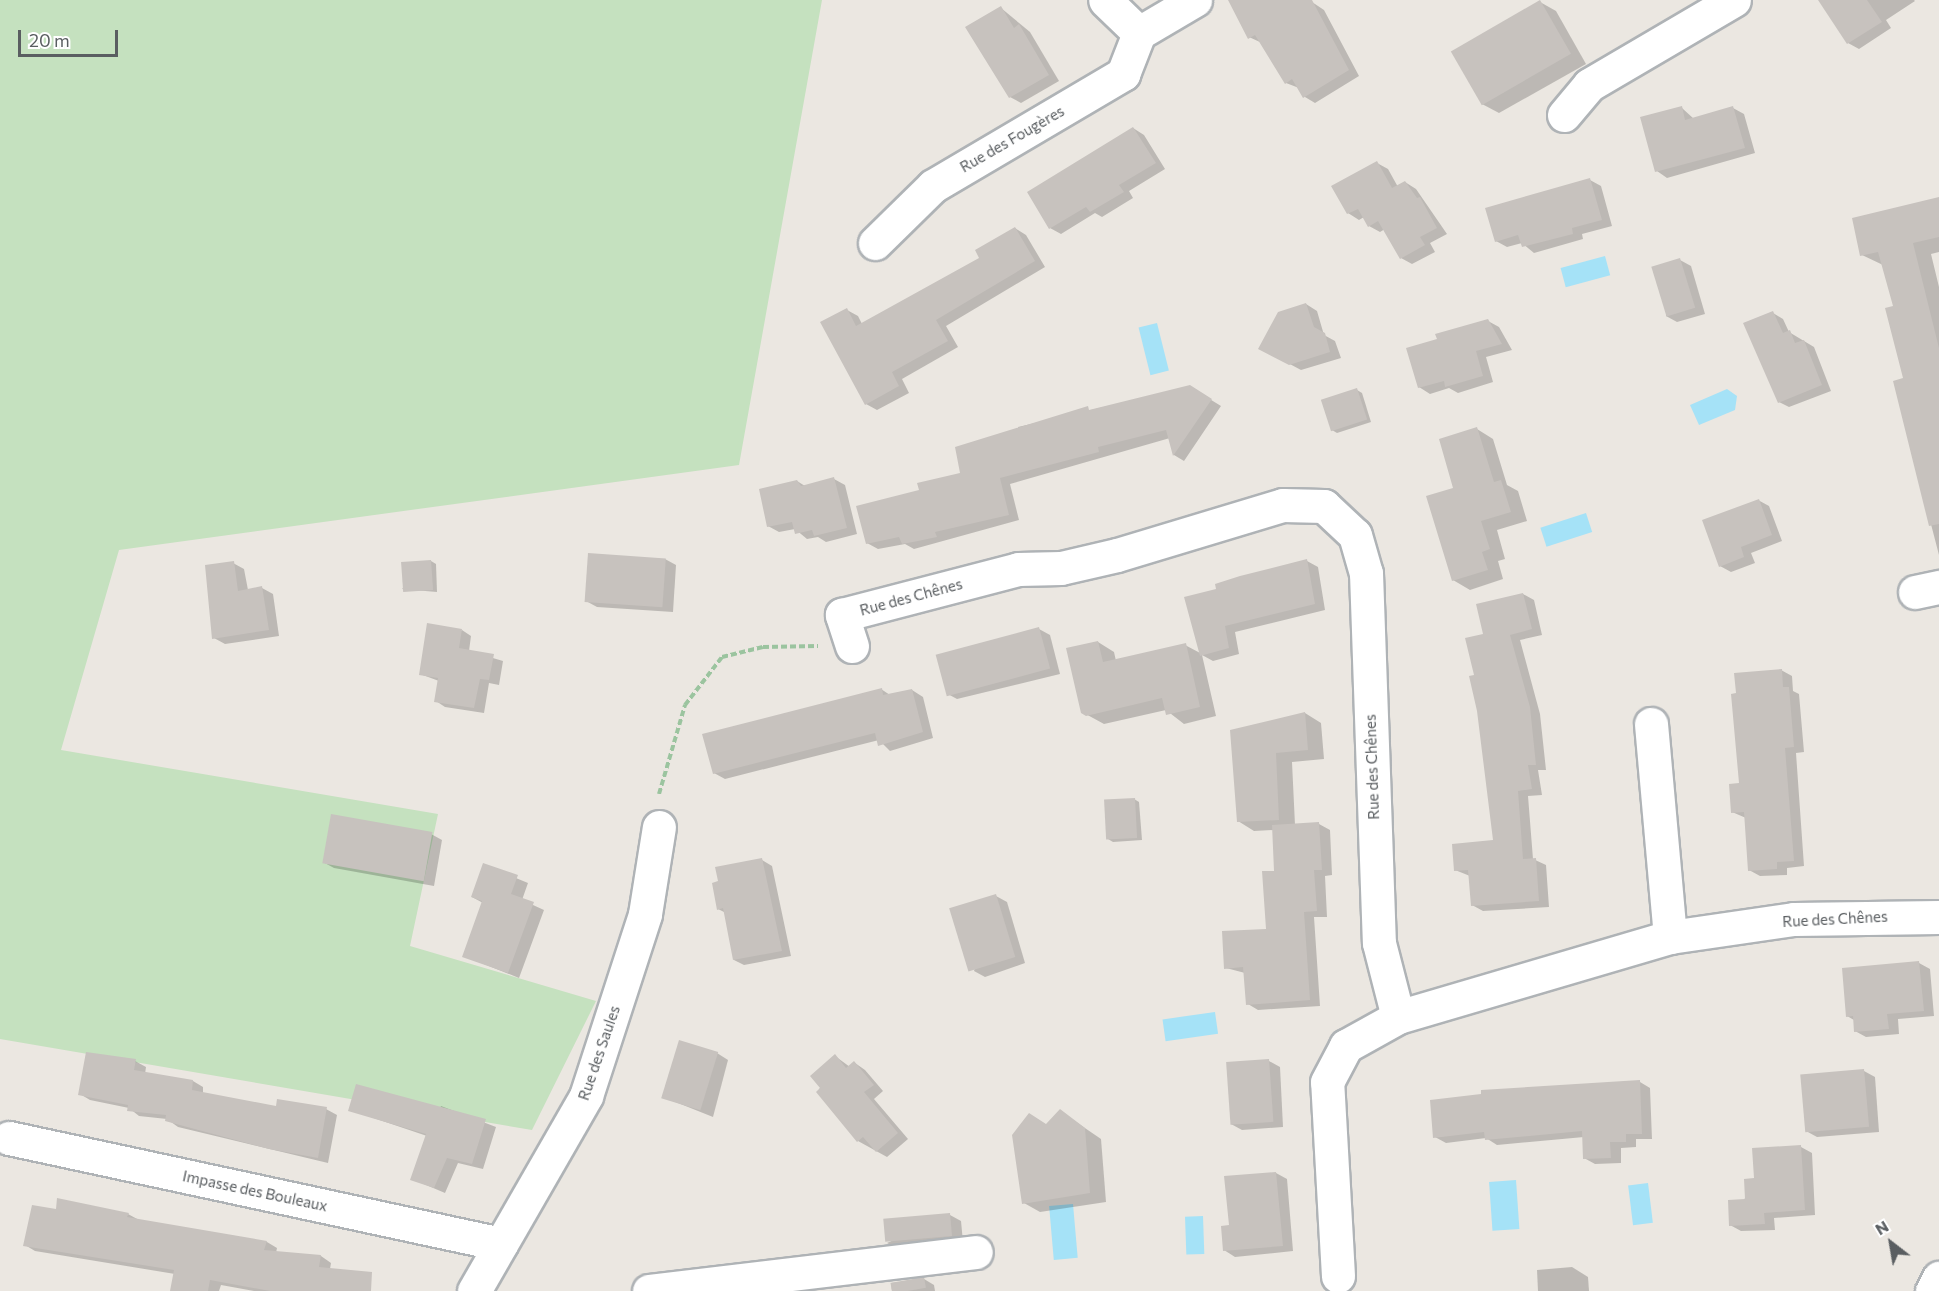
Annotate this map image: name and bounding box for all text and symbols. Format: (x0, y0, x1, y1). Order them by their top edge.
scale bar (21, 18, 122, 56)
text: 20 m (29, 29, 70, 51)
street label: Rue des Fougères (957, 102, 1067, 176)
street label: Rue des Chênes (858, 575, 964, 619)
street label: Rue des Chênes (1361, 714, 1383, 820)
street label: Rue des Chênes (1782, 907, 1888, 931)
street label: Rue des Saules (574, 1003, 624, 1103)
street label: Impasse des Bouleaux (181, 1167, 329, 1215)
north arrow (1861, 1213, 1921, 1273)
text: N (1871, 1216, 1892, 1238)

